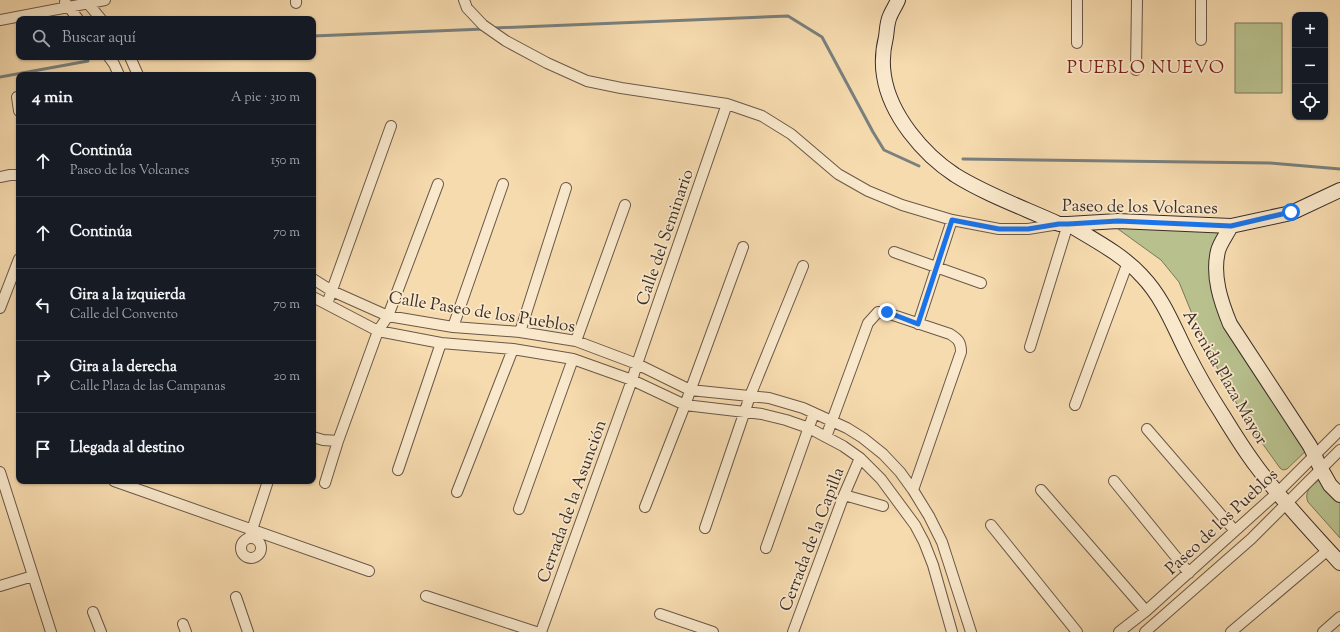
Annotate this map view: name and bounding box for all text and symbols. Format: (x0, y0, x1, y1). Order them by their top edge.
map controls (1292, 12, 1328, 120)
button: + (1292, 12, 1328, 48)
search box (16, 16, 316, 60)
icon: search (30, 27, 52, 49)
text: Buscar aquí (62, 28, 136, 49)
button: − (1292, 48, 1328, 84)
district label: PUEBLO NUEVO (1067, 56, 1225, 82)
button: locate (1292, 84, 1328, 120)
text: 4 min (32, 86, 73, 110)
text: A pie · 310 m (231, 89, 300, 107)
text: Continúa (70, 141, 132, 162)
icon: ahead (32, 150, 54, 172)
text: 150 m (271, 152, 300, 170)
text: Paseo de los Volcanes (70, 162, 189, 180)
street label: Calle del Seminario (631, 166, 700, 309)
street label: Paseo de los Volcanes (1062, 195, 1218, 221)
route start (1282, 203, 1300, 221)
icon: ahead (32, 222, 54, 244)
text: Continúa (70, 222, 132, 243)
text: 70 m (273, 224, 300, 242)
text: Gira a la izquierda (70, 285, 186, 306)
street label: Calle Paseo de los Pueblos (387, 286, 577, 340)
icon: left (32, 294, 54, 316)
text: 70 m (273, 296, 300, 314)
route end (878, 303, 896, 321)
text: Calle del Convento (70, 306, 178, 324)
street label: Avenida Plaza Mayor (1176, 306, 1273, 450)
text: Gira a la derecha (70, 357, 177, 378)
icon: right (32, 366, 54, 388)
text: 20 m (274, 368, 300, 386)
text: Calle Plaza de las Campanas (70, 378, 225, 396)
street label: Cerrada de la Asunción (532, 417, 614, 586)
icon: arrive (32, 438, 54, 460)
text: Llegada al destino (70, 438, 185, 459)
street label: Cerrada de la Capilla (774, 464, 851, 615)
street label: Paseo de los Pueblos (1161, 464, 1284, 581)

